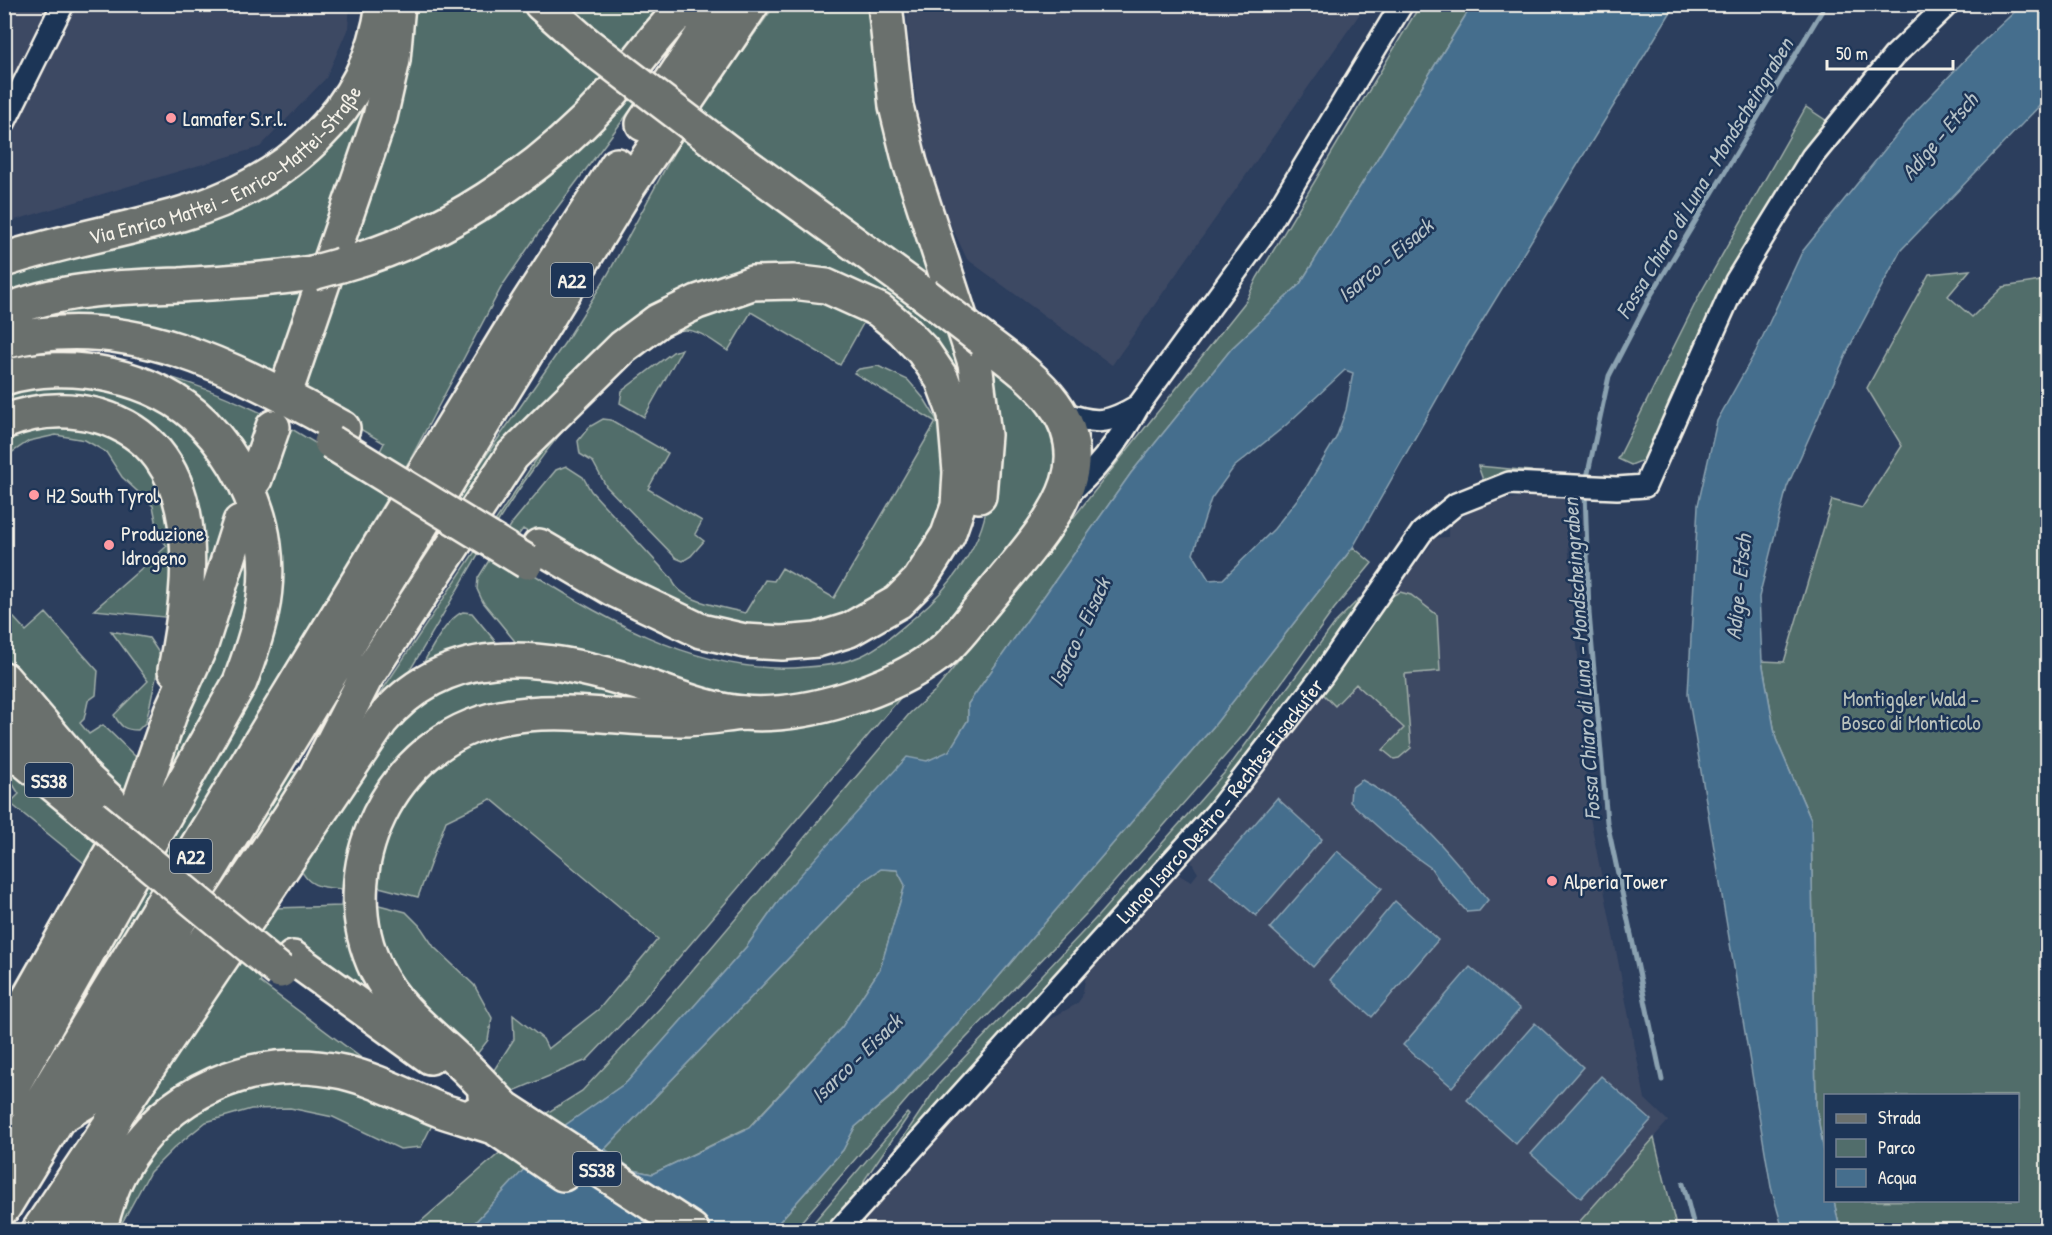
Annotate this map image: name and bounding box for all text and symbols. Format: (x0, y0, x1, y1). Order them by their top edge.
water label: Fossa Chiaro di Luna - Mondscheingraben (1608, 30, 1801, 324)
scale bar (1827, 33, 1953, 71)
text: 50 m (1836, 41, 1868, 66)
street label: Via Enrico Mattei - Enrico-Mattei-Straße (86, 80, 368, 251)
water label: Adige - Etsch (1894, 85, 1985, 186)
place label: Lamafer S.r.l. (183, 104, 287, 133)
marker: Lamafer S.r.l. (164, 111, 178, 125)
water label: Isarco - Eisack (1331, 210, 1441, 309)
road number: A22 (551, 263, 593, 297)
place label: H2 South Tyrol (46, 481, 159, 510)
marker: H2 South Tyrol (27, 488, 41, 502)
water label: Fossa Chiaro di Luna - Mondscheingraben (1555, 495, 1607, 821)
place label: Produzione Idrogeno (121, 519, 204, 572)
water label: Adige - Etsch (1718, 531, 1759, 641)
marker: Produzione Idrogeno (102, 538, 116, 552)
water label: Isarco - Eisack (1041, 571, 1118, 691)
street label: Lungo Isarco Destro - Rechtes Eisackufer (1109, 672, 1330, 929)
park label: Montiggler Wald - Bosco di Monticolo (1841, 684, 1981, 737)
road number: SS38 (25, 763, 73, 797)
road number: A22 (170, 839, 212, 873)
place label: Alperia Tower (1564, 867, 1668, 896)
marker: Alperia Tower (1545, 874, 1559, 888)
water label: Isarco - Eisack (804, 1005, 910, 1109)
legend (1824, 1094, 2019, 1202)
text: Strada (1878, 1105, 1921, 1130)
text: Parco (1878, 1135, 1915, 1160)
road number: SS38 (573, 1152, 621, 1186)
text: Acqua (1878, 1165, 1916, 1190)

